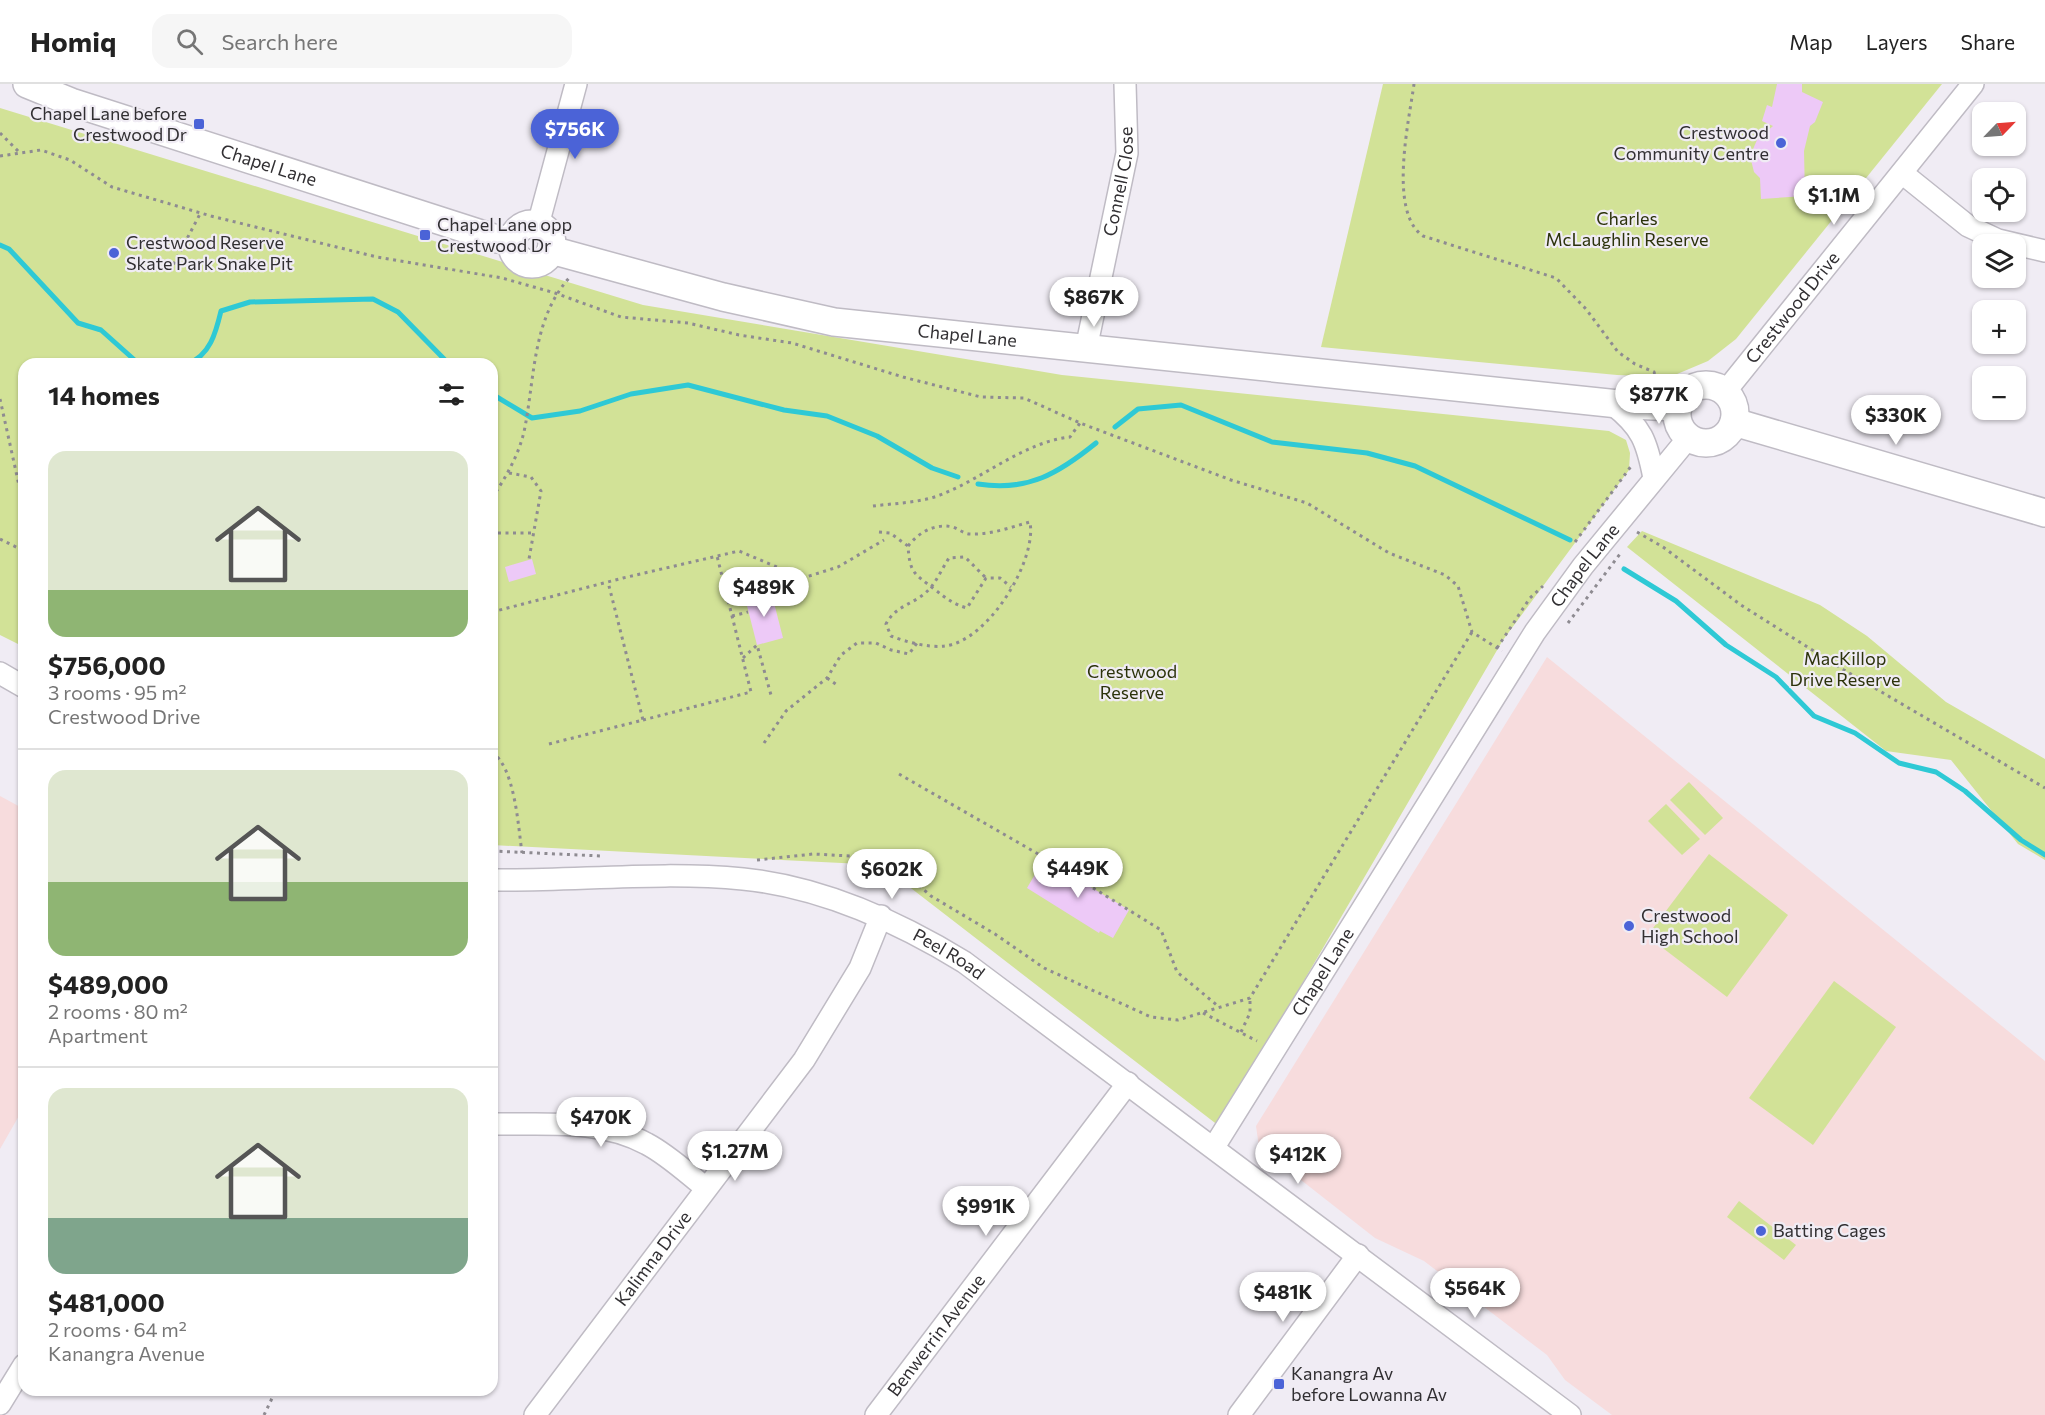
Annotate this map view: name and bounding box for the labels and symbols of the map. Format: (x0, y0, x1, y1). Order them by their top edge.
place label: Chapel Lane before Crestwood Dr (30, 102, 187, 145)
north arrow (1972, 102, 2026, 156)
pin: $756K (533, 109, 617, 160)
marker: Chapel Lane before Crestwood Dr (192, 117, 206, 131)
place label: Crestwood Community Centre (1613, 121, 1769, 164)
street label: Connell Close (1098, 126, 1137, 238)
marker: Crestwood Community Centre (1774, 136, 1788, 150)
street label: Chapel Lane (218, 139, 320, 190)
pin: $1.1M (1792, 175, 1876, 226)
park label: Charles McLaughlin Reserve (1545, 207, 1709, 250)
place label: Chapel Lane opp Crestwood Dr (437, 213, 572, 256)
marker: Chapel Lane opp Crestwood Dr (418, 228, 432, 242)
place label: Crestwood Reserve Skate Park Snake Pit (126, 231, 293, 274)
marker: Crestwood Reserve Skate Park Snake Pit (107, 246, 121, 260)
street label: Crestwood Drive (1740, 247, 1844, 368)
pin: $867K (1052, 277, 1136, 328)
street label: Chapel Lane (916, 319, 1018, 351)
pin: $877K (1617, 374, 1701, 425)
pin: $330K (1854, 395, 1938, 446)
street label: Chapel Lane (1545, 519, 1623, 611)
pin: $489K (722, 567, 806, 618)
park label: MacKillop Drive Reserve (1789, 647, 1901, 690)
park label: Crestwood Reserve (1087, 660, 1177, 703)
pin: $449K (1036, 848, 1120, 899)
pin: $602K (850, 849, 934, 900)
place label: Crestwood High School (1641, 904, 1739, 947)
marker: Crestwood High School (1622, 919, 1636, 933)
street label: Peel Road (910, 923, 989, 984)
street label: Chapel Lane (1286, 923, 1358, 1020)
pin: $470K (559, 1097, 643, 1148)
pin: $1.27M (686, 1131, 784, 1182)
pin: $412K (1256, 1134, 1340, 1185)
pin: $991K (944, 1186, 1028, 1237)
street label: Kalimna Drive (610, 1206, 696, 1310)
place label: Batting Cages (1773, 1219, 1886, 1241)
marker: Batting Cages (1754, 1224, 1768, 1238)
pin: $564K (1433, 1268, 1517, 1319)
street label: Benwerrin Avenue (882, 1269, 989, 1400)
pin: $481K (1241, 1272, 1325, 1323)
place label: Kanangra Av before Lowanna Av (1291, 1362, 1447, 1405)
marker: Kanangra Av before Lowanna Av (1272, 1377, 1286, 1391)

